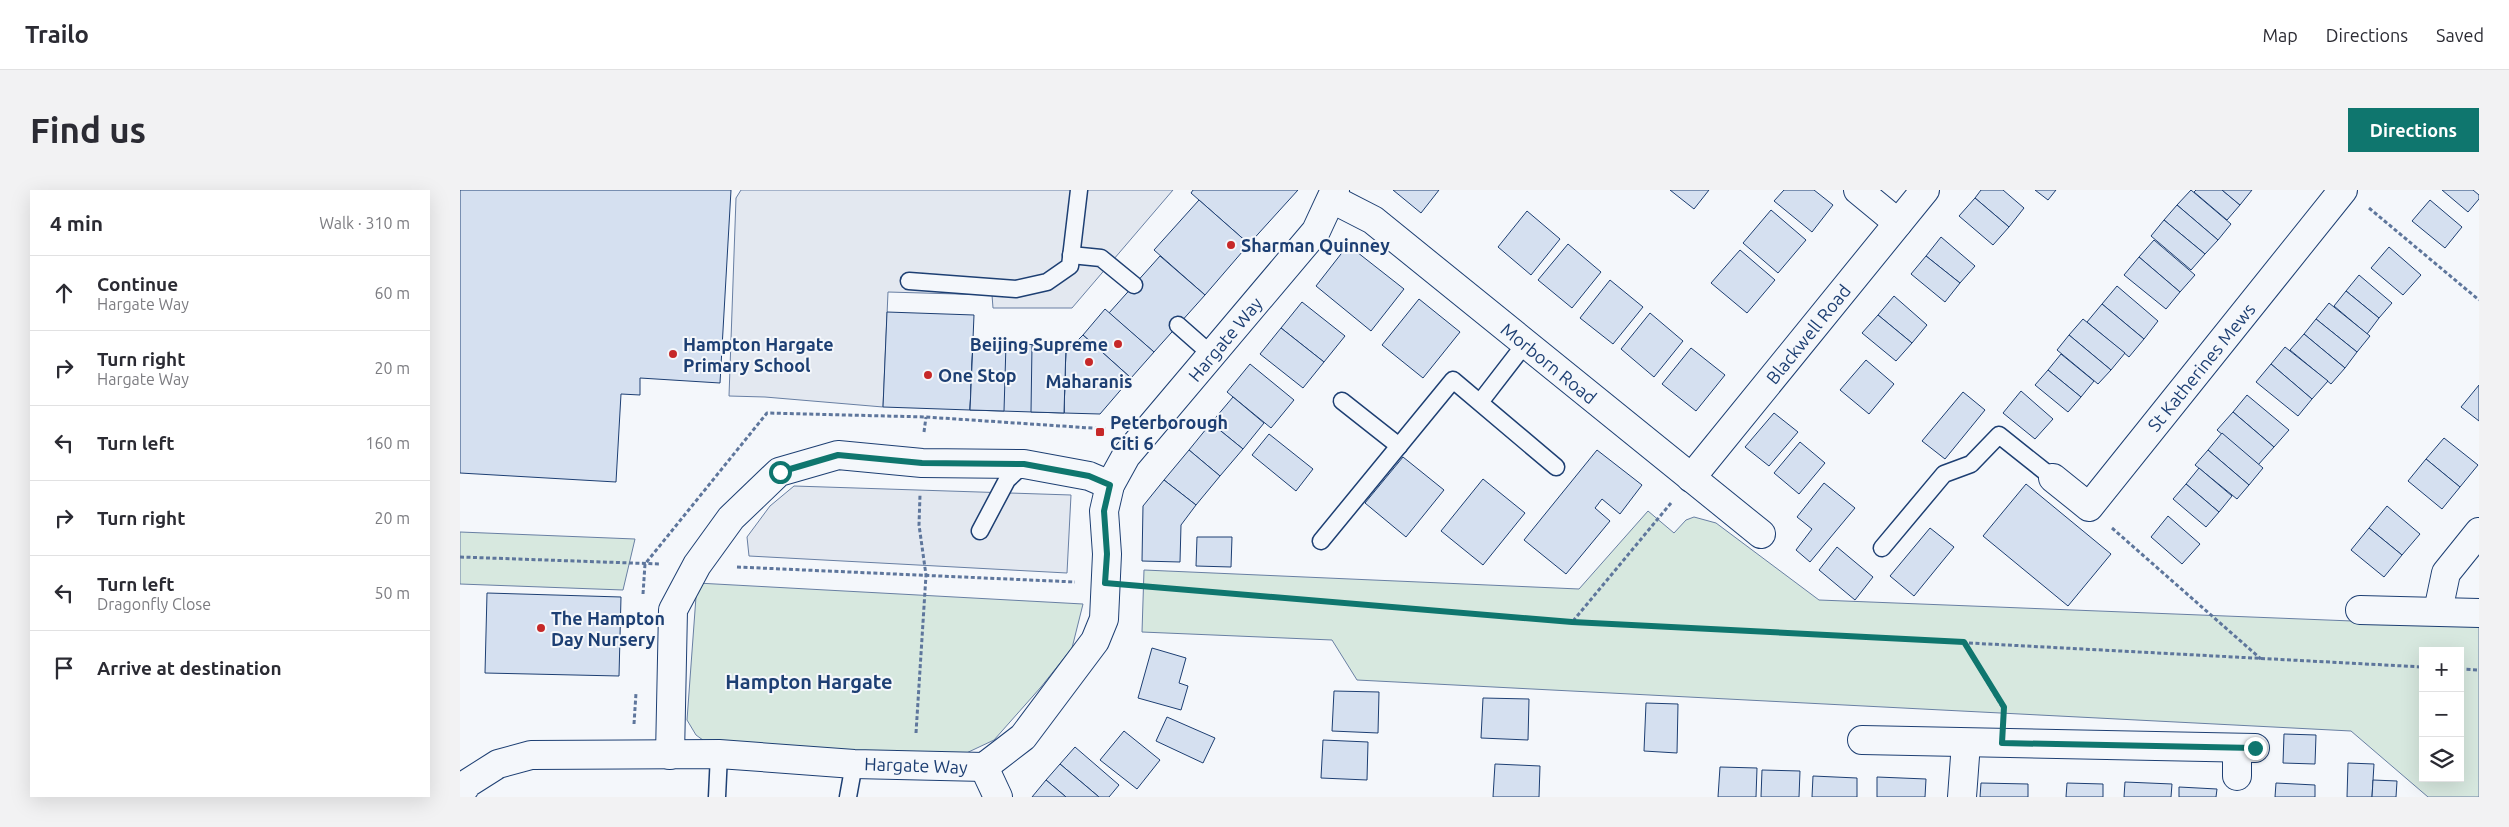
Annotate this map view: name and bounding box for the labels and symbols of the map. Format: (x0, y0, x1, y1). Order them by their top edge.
place label: Sharman Quinney (1241, 235, 1390, 255)
marker: Sharman Quinney (1225, 239, 1237, 251)
street label: Blackwell Road (1762, 280, 1854, 388)
street label: Hargate Way (1184, 293, 1266, 385)
street label: St Katherines Mews (2143, 299, 2259, 435)
street label: Morborn Road (1497, 318, 1601, 408)
place label: Hampton Hargate Primary School (683, 334, 834, 375)
place label: Beijing Supreme (970, 334, 1108, 354)
marker: Beijing Supreme (1112, 338, 1124, 350)
marker: Hampton Hargate Primary School (667, 348, 679, 360)
marker: Maharanis (1083, 356, 1095, 368)
place label: One Stop (938, 365, 1017, 385)
marker: One Stop (922, 369, 934, 381)
place label: Maharanis (1045, 371, 1133, 391)
place label: Peterborough Citi 6 (1110, 412, 1228, 453)
marker: Peterborough Citi 6 (1094, 426, 1106, 438)
route start (769, 461, 792, 484)
place label: The Hampton Day Nursery (551, 608, 665, 649)
marker: The Hampton Day Nursery (535, 622, 547, 634)
district label: Hampton Hargate (725, 670, 893, 693)
route end (2244, 737, 2267, 760)
street label: Hargate Way (864, 753, 968, 777)

